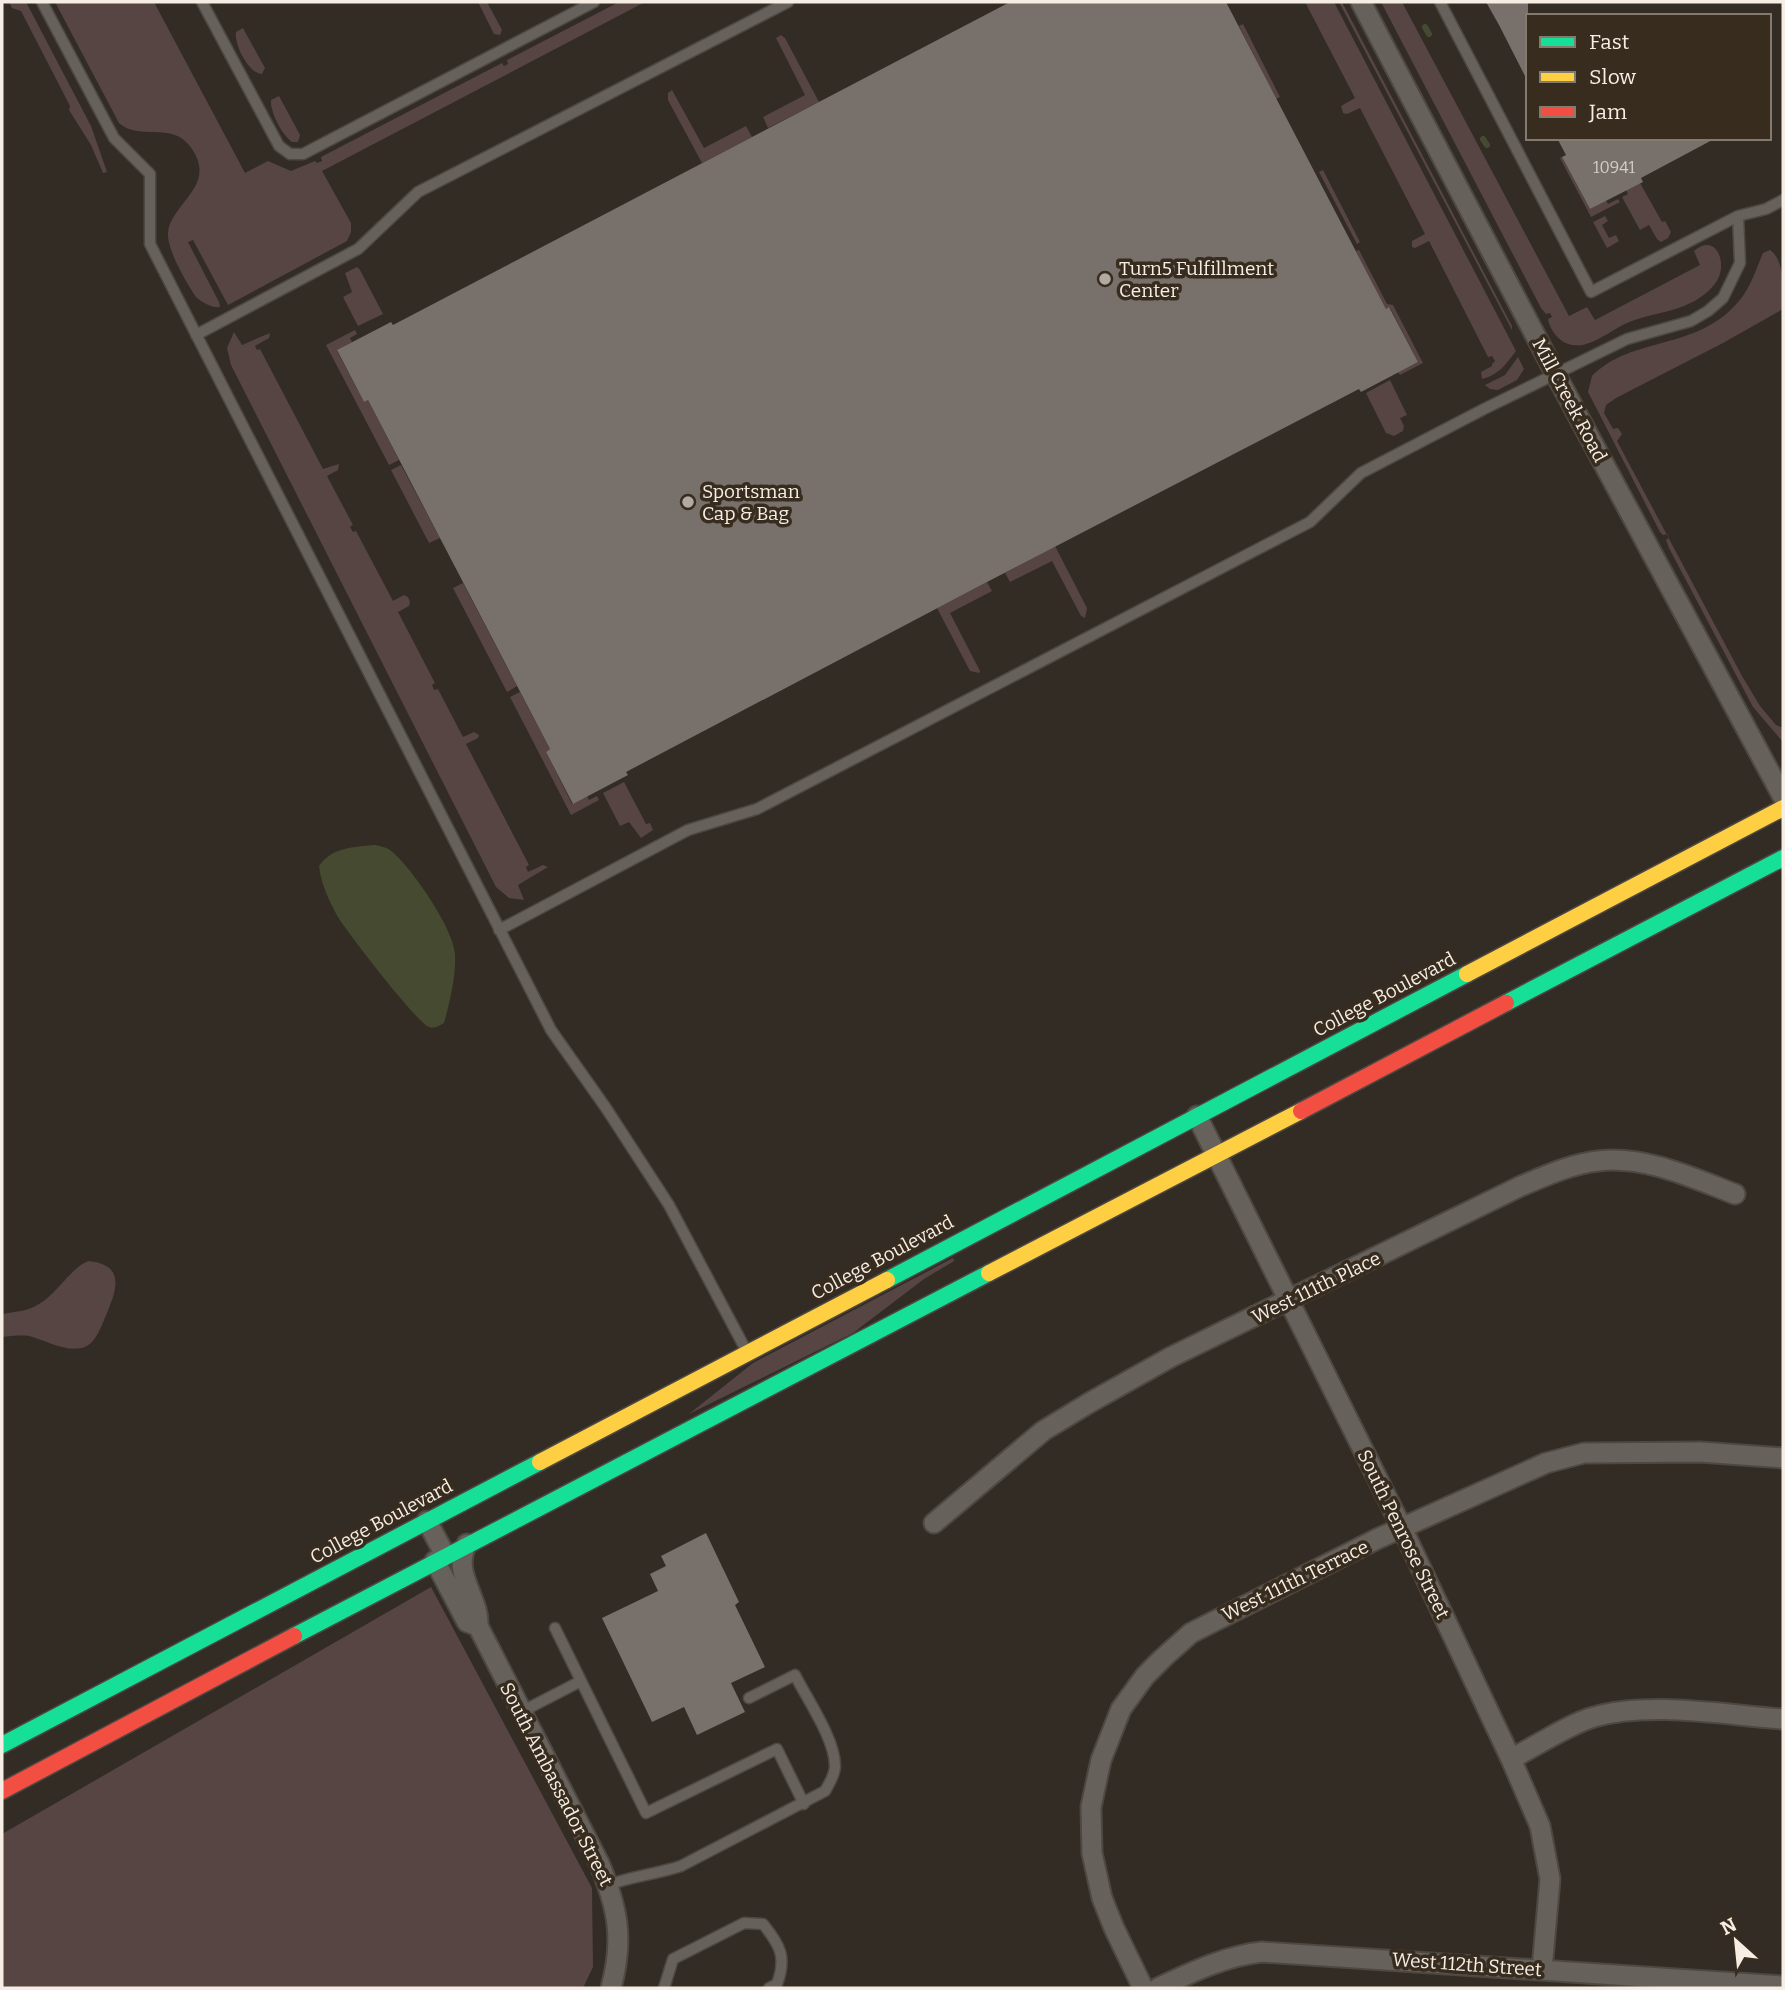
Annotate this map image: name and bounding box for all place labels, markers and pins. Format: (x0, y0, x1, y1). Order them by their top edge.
place label: Turn5 Fulfillment Center (1119, 257, 1274, 302)
marker: Turn5 Fulfillment Center (1097, 271, 1113, 287)
place label: Sportsman Cap & Bag (702, 480, 800, 525)
marker: Sportsman Cap & Bag (680, 494, 696, 510)

